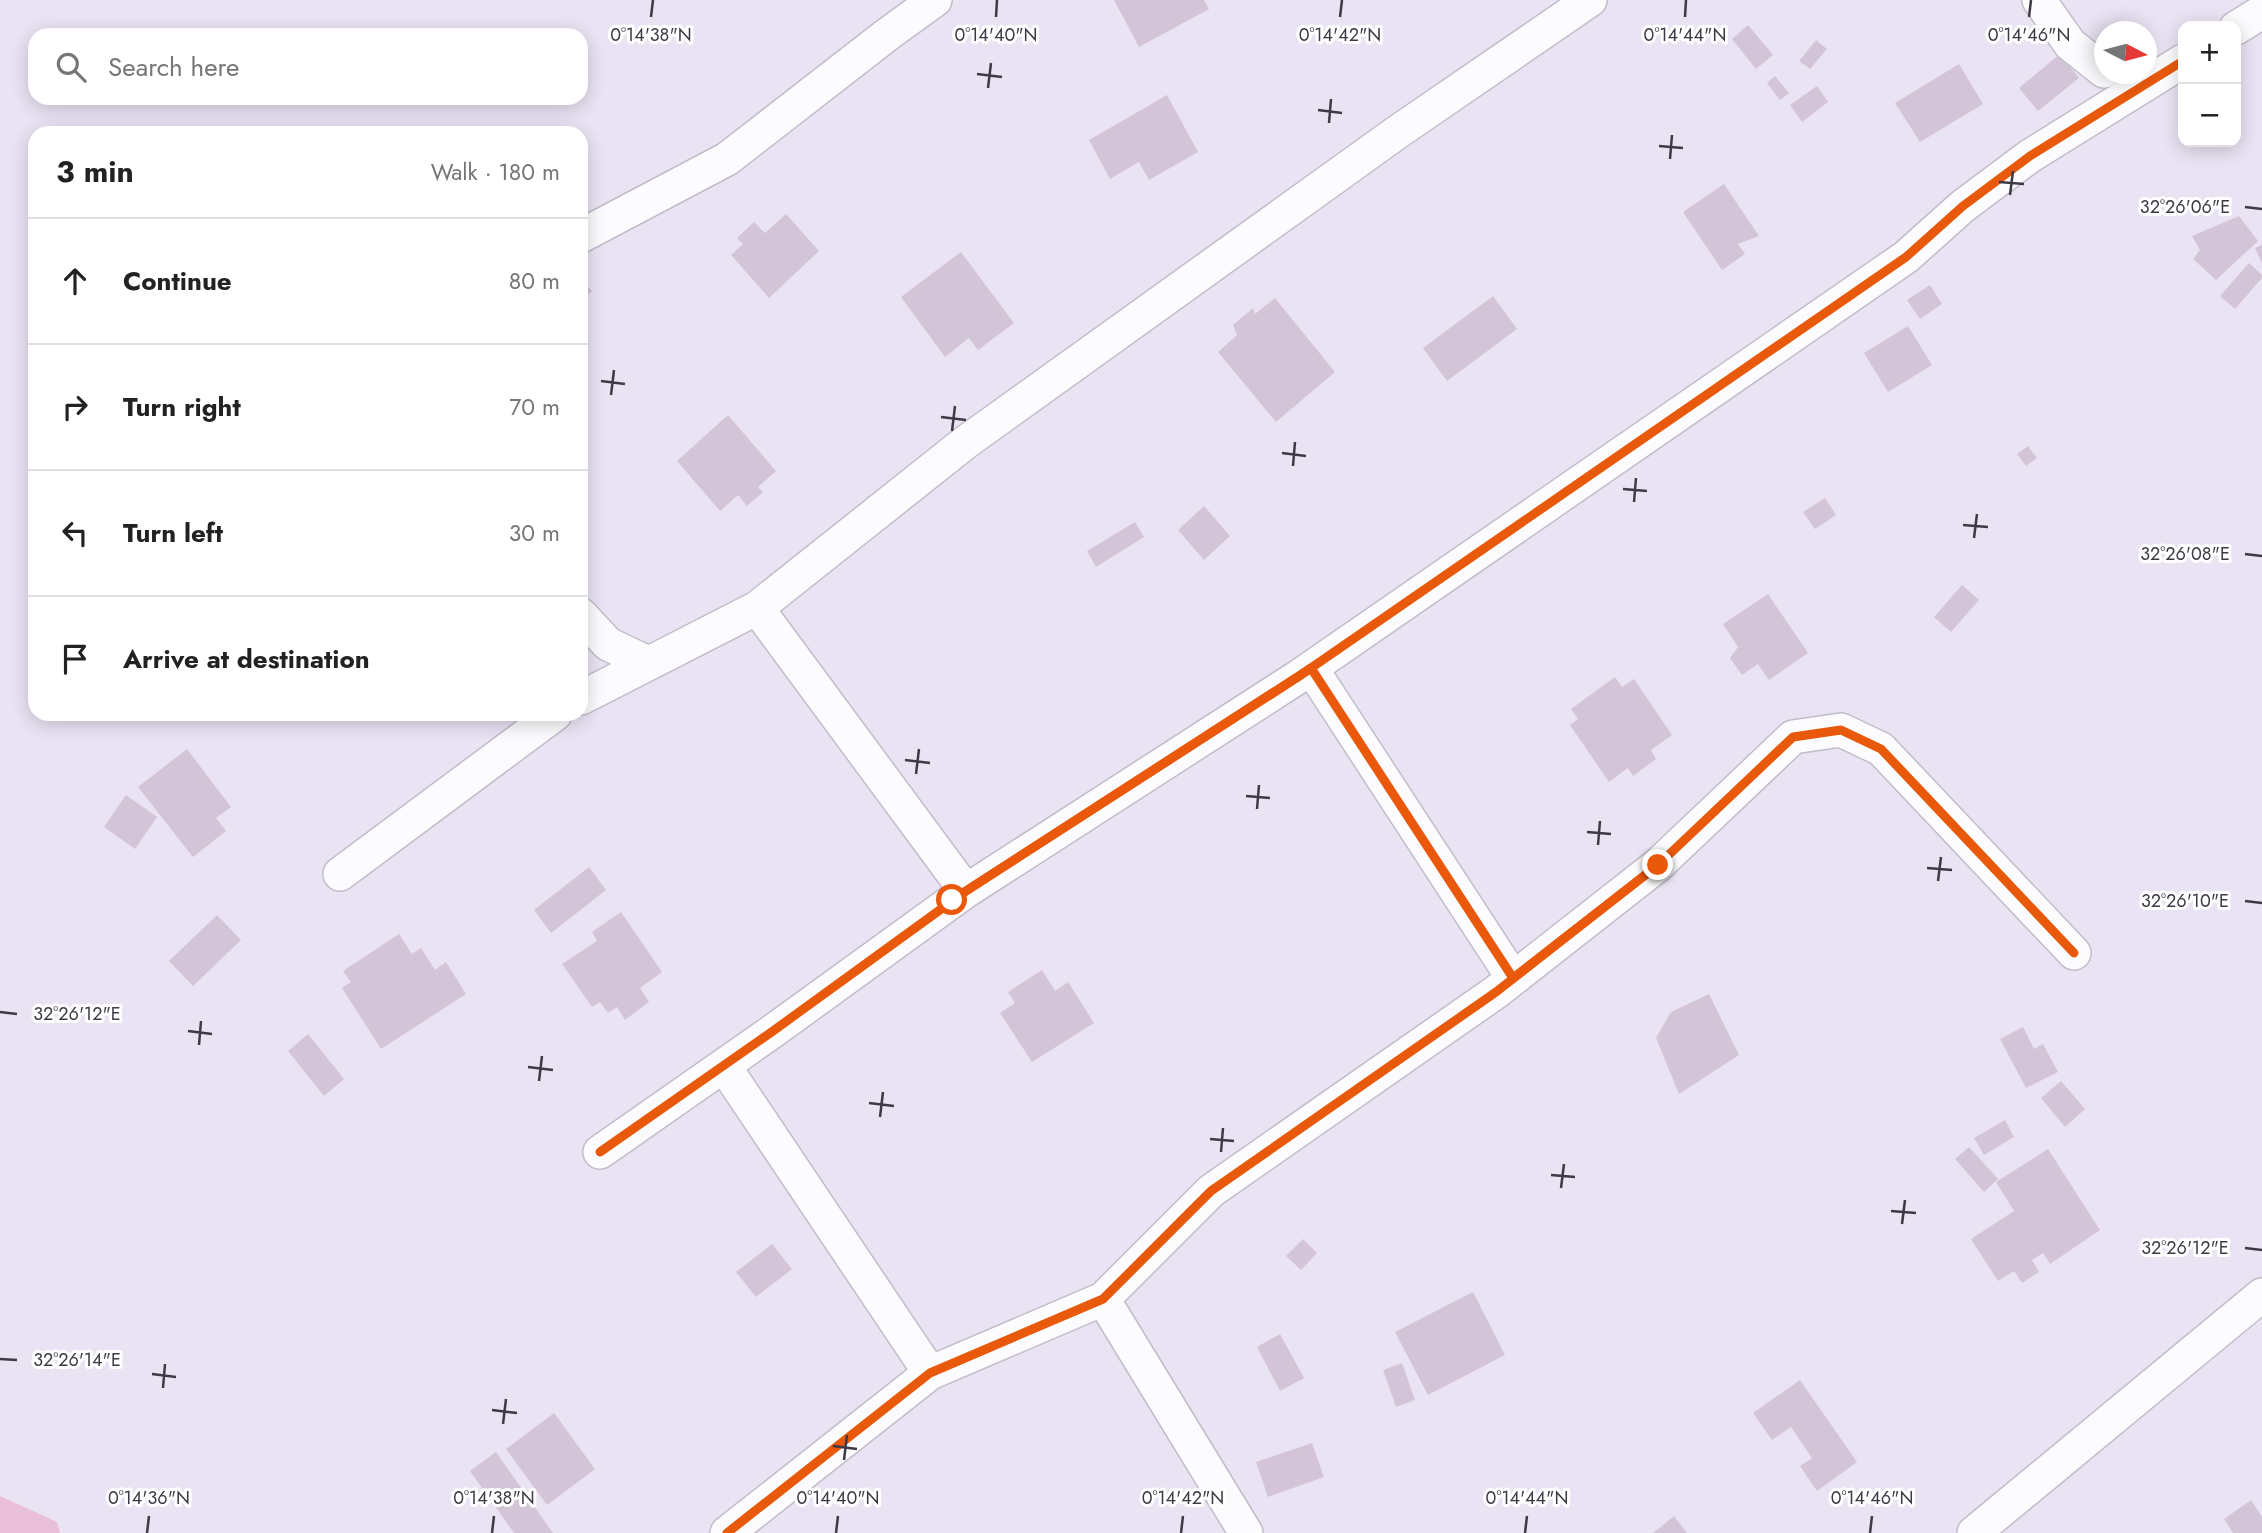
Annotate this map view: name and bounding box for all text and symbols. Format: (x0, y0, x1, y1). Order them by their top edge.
north arrow (2094, 21, 2157, 84)
map controls (2178, 21, 2241, 147)
button: + (2178, 21, 2241, 84)
text: 0°14'38"N (610, 22, 692, 48)
text: 0°14'40"N (954, 22, 1038, 48)
text: 0°14'42"N (1299, 22, 1381, 48)
text: 0°14'44"N (1644, 22, 1726, 48)
text: 0°14'46"N (1988, 22, 2070, 48)
search box (28, 28, 588, 105)
icon: search (52, 48, 90, 86)
text: Search here (108, 48, 240, 86)
button: − (2178, 84, 2241, 147)
text: 3 min (56, 150, 134, 193)
text: Walk · 180 m (431, 155, 560, 189)
text: 32°26'06"E (2140, 194, 2230, 220)
icon: ahead (56, 262, 94, 300)
text: Continue (123, 262, 232, 300)
text: 80 m (509, 264, 560, 298)
icon: right (56, 388, 94, 426)
text: Turn right (123, 388, 241, 426)
text: 70 m (509, 390, 560, 424)
icon: left (56, 514, 94, 552)
text: Turn left (123, 514, 223, 552)
text: 30 m (509, 516, 560, 550)
text: 32°26'08"E (2140, 541, 2230, 567)
icon: arrive (56, 640, 94, 678)
text: Arrive at destination (123, 640, 370, 678)
route end (1642, 849, 1673, 880)
route start (936, 884, 967, 915)
text: 32°26'10"E (2141, 888, 2229, 914)
text: 32°26'12"E (33, 1001, 121, 1027)
text: 32°26'12"E (2141, 1235, 2229, 1261)
text: 32°26'14"E (33, 1347, 121, 1373)
text: 0°14'36"N (108, 1485, 190, 1511)
text: 0°14'38"N (453, 1485, 535, 1511)
text: 0°14'40"N (796, 1485, 880, 1511)
text: 0°14'42"N (1142, 1485, 1224, 1511)
text: 0°14'44"N (1486, 1485, 1568, 1511)
text: 0°14'46"N (1831, 1485, 1913, 1511)

